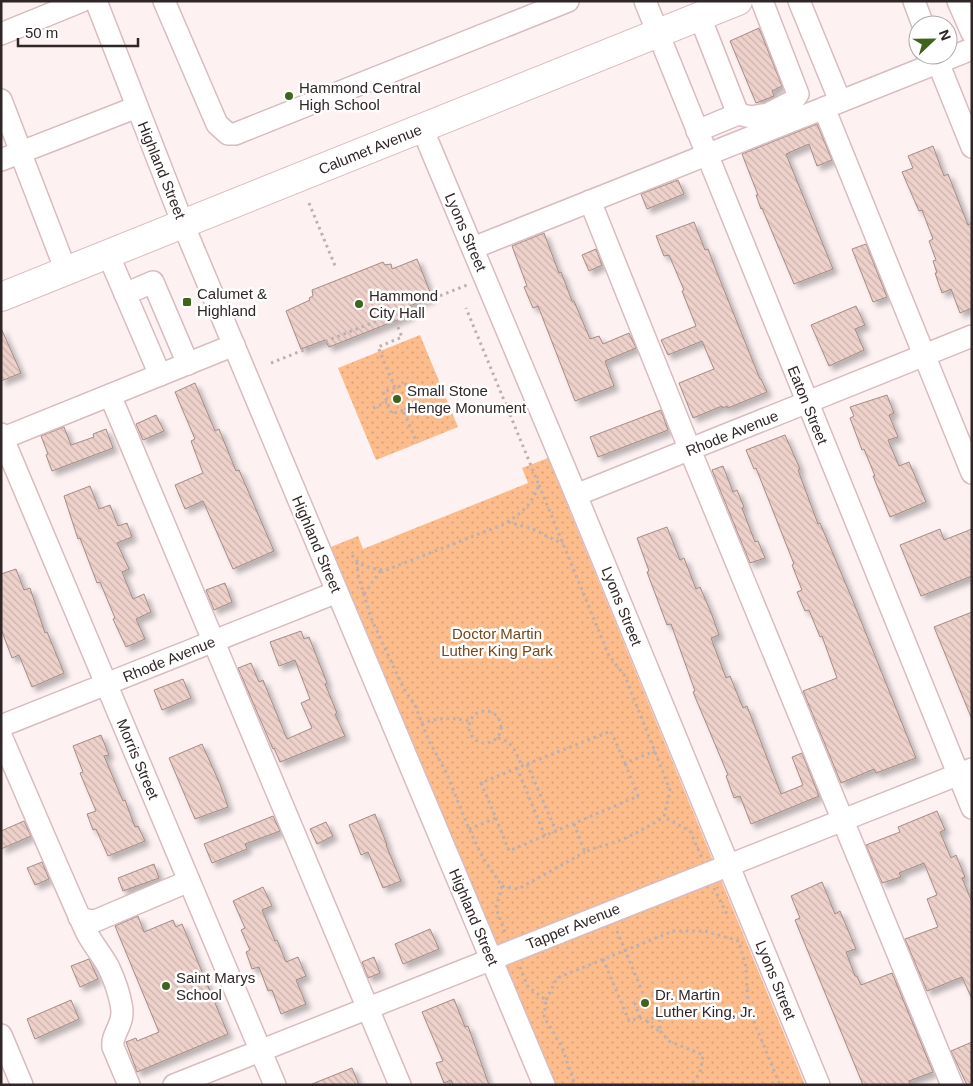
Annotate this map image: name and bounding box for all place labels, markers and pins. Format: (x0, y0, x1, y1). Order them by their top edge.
place label: Hammond Central High School (299, 79, 421, 113)
marker: Hammond Central High School (283, 90, 295, 102)
place label: Calumet & Highland (197, 285, 267, 319)
place label: Hammond City Hall (369, 287, 438, 321)
marker: Calumet & Highland (181, 296, 193, 308)
marker: Hammond City Hall (353, 298, 365, 310)
place label: Small Stone Henge Monument (407, 382, 527, 416)
marker: Small Stone Henge Monument (391, 393, 403, 405)
place label: Saint Marys School (176, 969, 255, 1003)
marker: Saint Marys School (160, 980, 172, 992)
place label: Dr. Martin Luther King, Jr. (655, 986, 756, 1020)
marker: Dr. Martin Luther King, Jr. (639, 997, 651, 1009)

